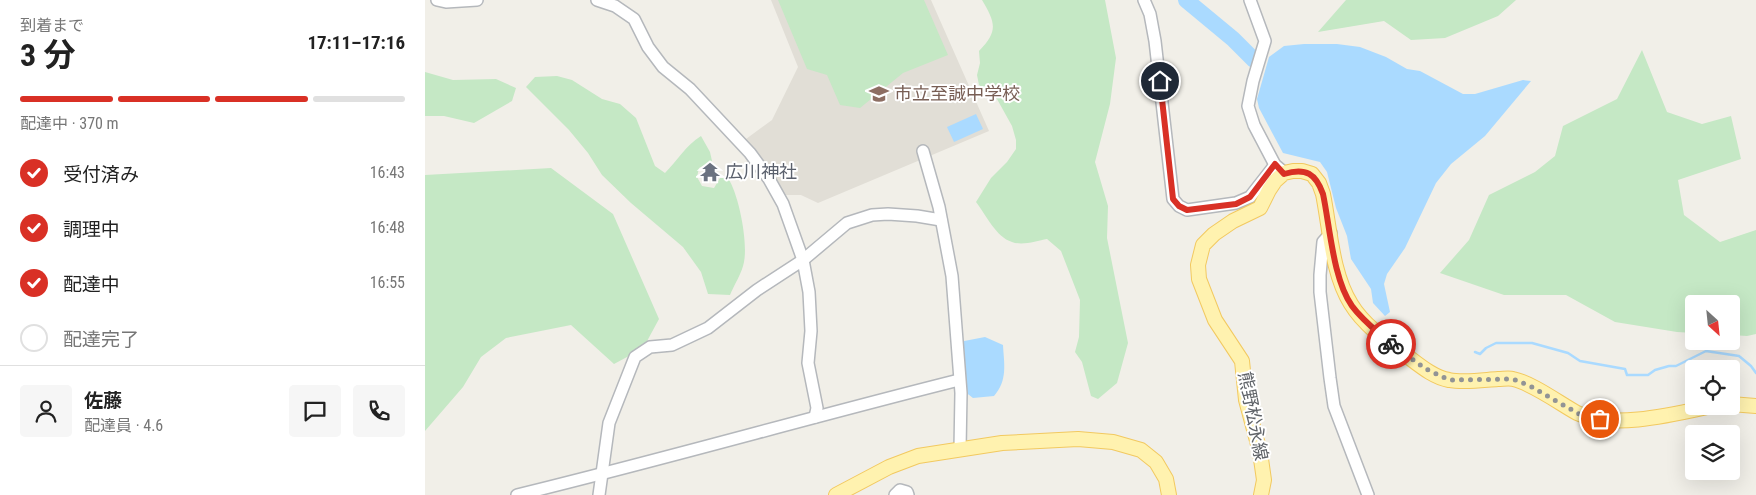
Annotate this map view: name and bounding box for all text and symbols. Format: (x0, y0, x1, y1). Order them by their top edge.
text: 到着まで (20, 16, 84, 35)
text: 17:11–17:16 (307, 31, 405, 54)
text: 3 分 (20, 36, 76, 74)
pin (1139, 60, 1181, 102)
icon: home (1146, 67, 1174, 95)
school or university icon: 市立至誠中学校 (868, 83, 890, 105)
place label: 市立至誠中学校 (894, 83, 1020, 104)
text: 配達中 · 370 m (20, 114, 119, 133)
icon: check (20, 159, 48, 187)
temple icon: 広川神社 (699, 161, 721, 183)
place label: 広川神社 (725, 161, 797, 182)
text: 受付済み (63, 163, 139, 186)
text: 16:43 (370, 163, 405, 182)
icon: check (20, 214, 48, 242)
text: 調理中 (63, 218, 120, 241)
text: 16:48 (370, 218, 405, 237)
icon: check (20, 269, 48, 297)
text: 配達中 (63, 273, 120, 296)
text: 16:55 (370, 273, 405, 292)
north arrow (1685, 295, 1740, 350)
map controls (1685, 295, 1740, 480)
courier (1366, 319, 1416, 369)
text: 配達完了 (63, 328, 139, 351)
icon: bike (1377, 330, 1405, 358)
button: locate (1685, 360, 1740, 415)
street label: 熊野松永線 (1235, 370, 1272, 462)
button: person (20, 385, 72, 437)
button: chat (289, 385, 341, 437)
button: phone (353, 385, 405, 437)
text: 佐藤 (84, 389, 122, 412)
pin (1579, 398, 1621, 440)
icon: bag (1586, 405, 1614, 433)
text: 配達員 · 4.6 (84, 416, 163, 435)
button: layers (1685, 425, 1740, 480)

